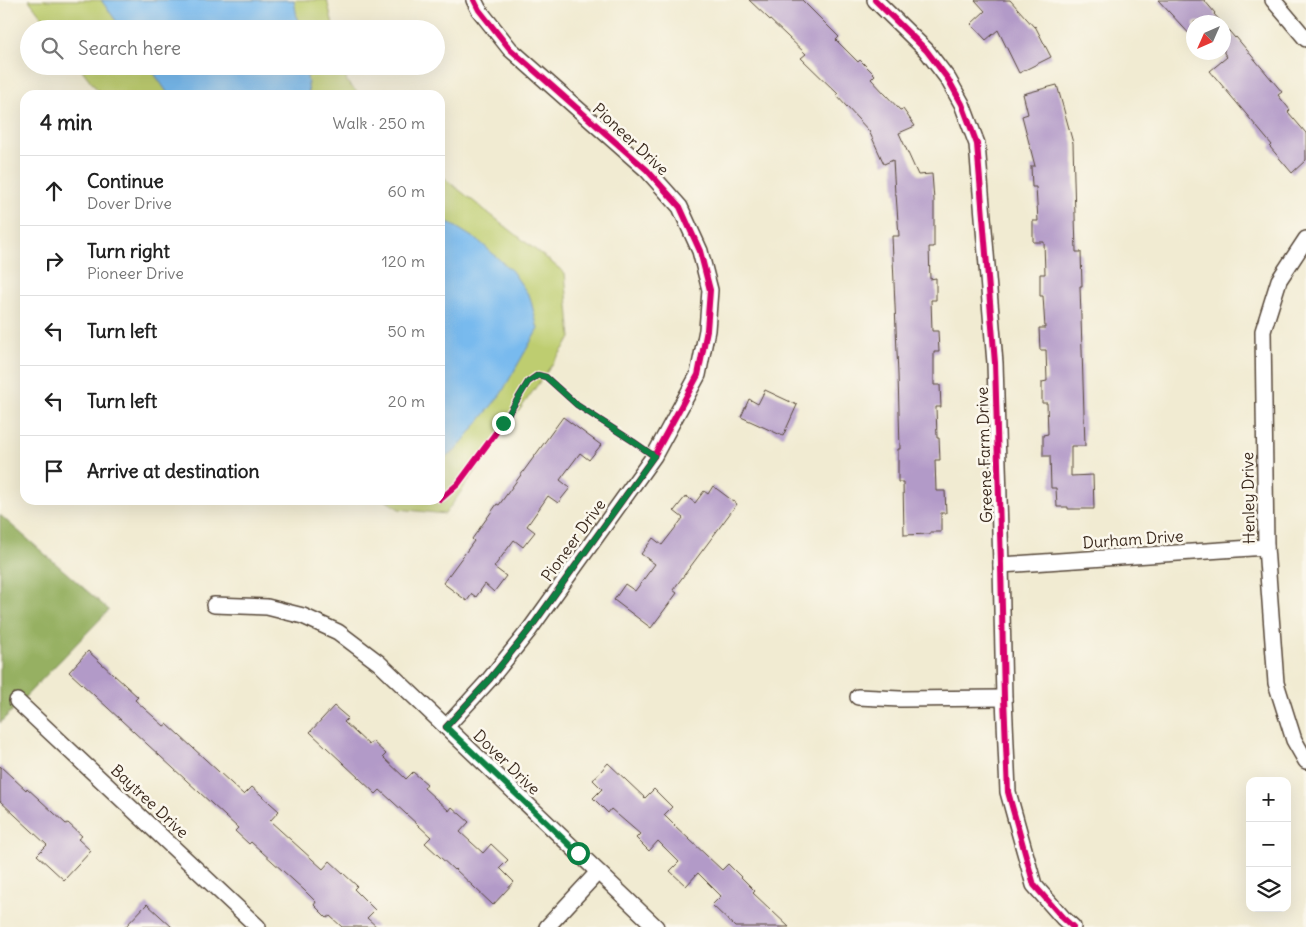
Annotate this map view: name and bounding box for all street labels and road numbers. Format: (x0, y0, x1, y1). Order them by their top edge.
street label: Pioneer Drive (589, 99, 673, 179)
street label: Greene Farm Drive (972, 387, 996, 523)
street label: Henley Drive (1237, 452, 1259, 544)
street label: Pioneer Drive (536, 495, 610, 585)
street label: Durham Drive (1082, 525, 1184, 553)
street label: Dover Drive (470, 725, 544, 799)
street label: Baytree Drive (107, 760, 193, 842)

